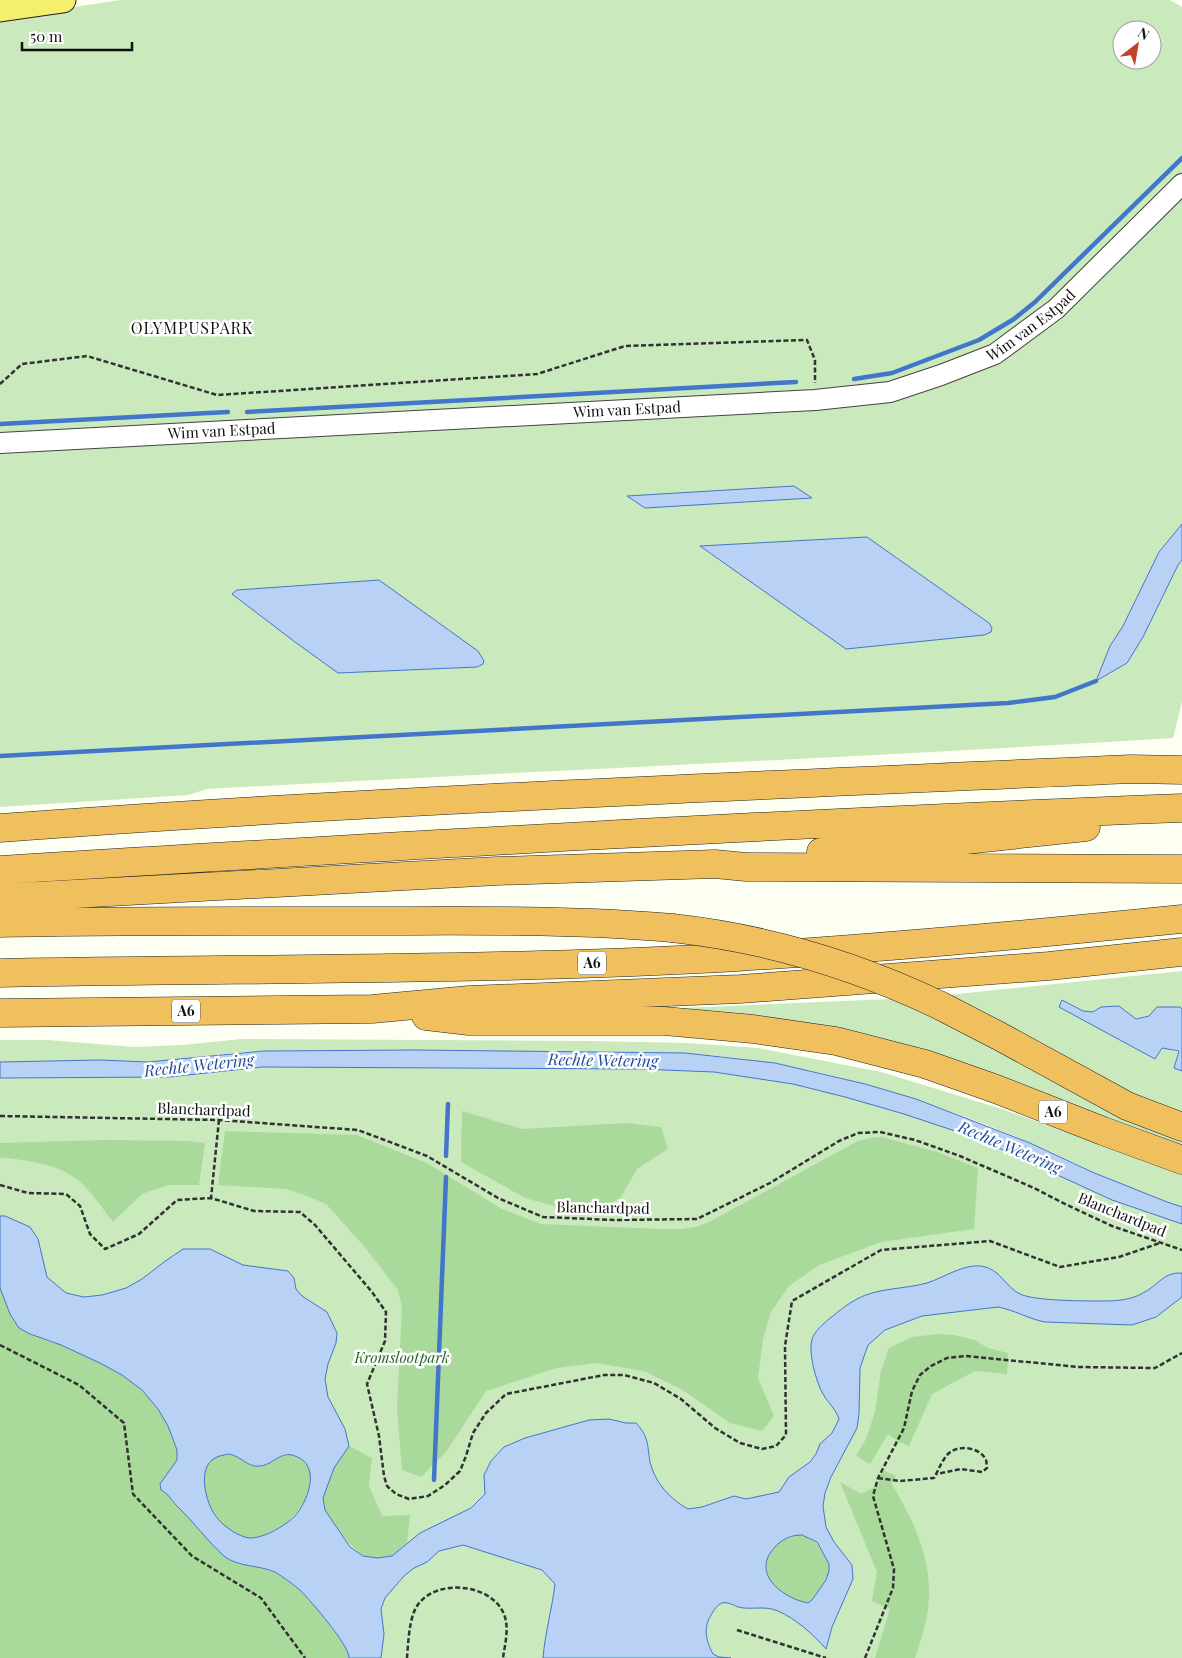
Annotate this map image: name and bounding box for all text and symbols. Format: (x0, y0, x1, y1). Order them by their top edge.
scale bar (22, 20, 132, 52)
north arrow (1112, 20, 1162, 70)
text: N (1135, 23, 1153, 44)
text: 50 m (30, 26, 63, 46)
street label: Wim van Estpad (982, 284, 1079, 366)
district label: OLYMPUSPARK (131, 317, 253, 338)
street label: Wim van Estpad (572, 396, 682, 422)
street label: Wim van Estpad (166, 417, 276, 443)
road number: A6 (578, 951, 606, 974)
road number: A6 (172, 999, 200, 1022)
water label: Rechte Wetering (142, 1048, 257, 1081)
water label: Rechte Wetering (547, 1048, 660, 1071)
street label: Blanchardpad (157, 1097, 251, 1121)
road number: A6 (1039, 1100, 1067, 1124)
water label: Rechte Wetering (954, 1115, 1067, 1178)
street label: Blanchardpad (1075, 1187, 1170, 1241)
street label: Blanchardpad (556, 1196, 650, 1218)
park label: Kromslootpark (354, 1347, 450, 1367)

